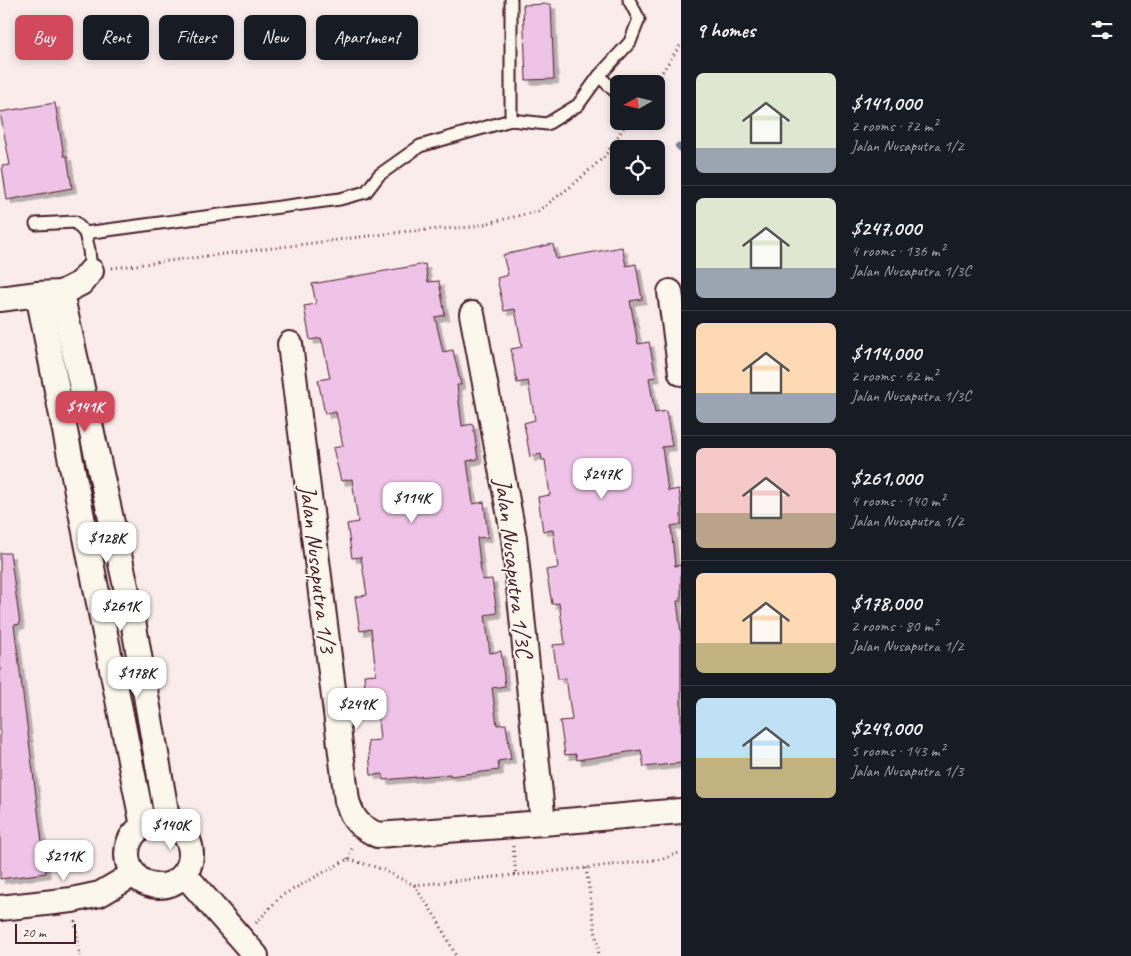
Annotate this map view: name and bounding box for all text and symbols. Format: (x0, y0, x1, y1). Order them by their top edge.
chip: Buy (15, 15, 73, 60)
chip: Rent (83, 15, 149, 60)
chip: Filters (159, 15, 234, 60)
chip: New (244, 15, 306, 60)
chip: Apartment (316, 15, 418, 60)
icon: filters (1088, 16, 1116, 44)
text: 9 homes (696, 17, 755, 43)
north arrow (610, 75, 665, 130)
map controls (610, 75, 665, 195)
text: $141,000 (851, 90, 921, 116)
icon: home (736, 93, 796, 153)
text: 2 rooms · 72 m² (851, 116, 937, 136)
text: Jalan Nusaputra 1/2 (851, 136, 963, 156)
button: locate (610, 140, 665, 195)
text: $247,000 (851, 215, 921, 241)
icon: home (736, 218, 796, 278)
text: 4 rooms · 136 m² (851, 241, 945, 261)
text: Jalan Nusaputra 1/3C (851, 261, 971, 281)
text: $114,000 (851, 340, 921, 366)
icon: home (736, 343, 796, 403)
text: 2 rooms · 62 m² (851, 366, 937, 386)
text: Jalan Nusaputra 1/3C (851, 386, 971, 406)
pin: $141K (50, 390, 120, 433)
text: $141K (67, 397, 103, 417)
pin: $247K (567, 458, 637, 500)
text: $247K (584, 464, 620, 484)
text: $261,000 (851, 465, 922, 491)
icon: home (736, 468, 796, 528)
street label: Jalan Nusaputra 1/3C (488, 476, 540, 662)
street label: Jalan Nusaputra 1/3 (293, 482, 343, 657)
pin: $114K (377, 482, 447, 524)
text: $114K (394, 488, 430, 508)
text: 4 rooms · 140 m² (851, 491, 945, 511)
text: Jalan Nusaputra 1/2 (851, 511, 963, 531)
pin: $128K (72, 522, 142, 564)
text: $128K (89, 528, 125, 548)
pin: $261K (86, 590, 156, 632)
text: $178,000 (851, 590, 921, 616)
icon: home (736, 593, 796, 653)
text: $261K (102, 596, 140, 616)
text: 2 rooms · 80 m² (851, 616, 937, 636)
text: Jalan Nusaputra 1/2 (851, 636, 963, 656)
pin: $178K (102, 656, 172, 699)
text: $178K (119, 663, 155, 683)
pin: $249K (322, 688, 392, 730)
text: $249K (339, 694, 375, 714)
text: $249,000 (851, 715, 921, 741)
icon: home (736, 718, 796, 778)
text: 5 rooms · 143 m² (851, 741, 945, 761)
text: Jalan Nusaputra 1/3 (851, 761, 963, 781)
pin: $140K (136, 808, 206, 851)
text: $140K (153, 815, 189, 835)
pin: $211K (29, 840, 99, 882)
text: $211K (46, 846, 82, 866)
scale bar (15, 921, 76, 944)
text: 20 m (22, 924, 46, 941)

